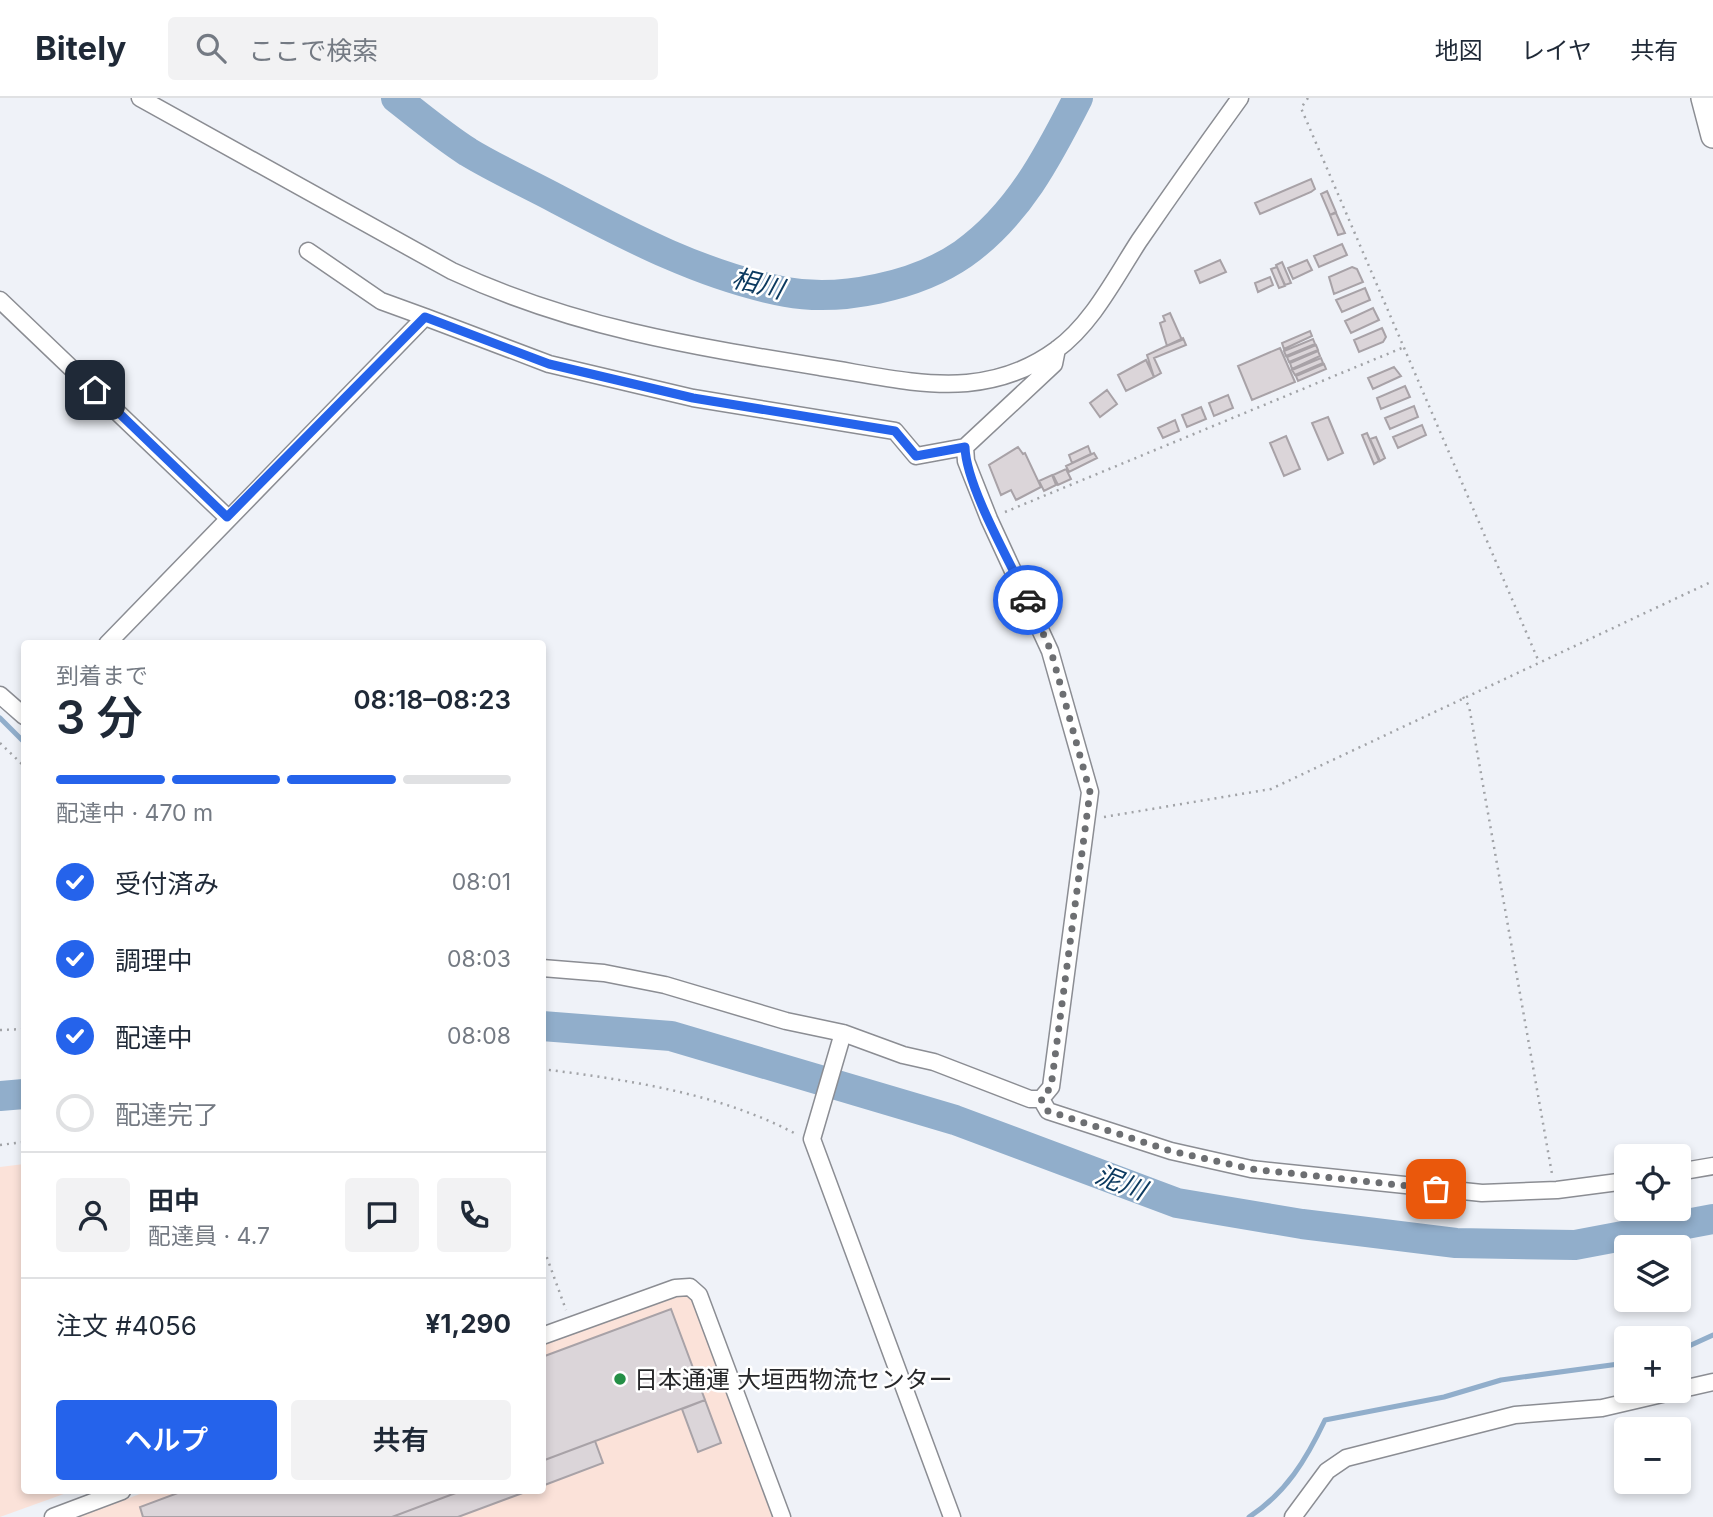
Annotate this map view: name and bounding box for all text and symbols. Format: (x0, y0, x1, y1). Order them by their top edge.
search box (168, 17, 658, 80)
text: Bitely (35, 28, 126, 68)
icon: search (192, 29, 230, 67)
text: ここで検索 (248, 35, 378, 66)
text: 地図 (1435, 36, 1483, 65)
text: レイヤ (1521, 36, 1592, 65)
text: 共有 (1630, 36, 1678, 65)
water label: 相川 (729, 262, 790, 305)
pin (65, 360, 125, 420)
icon: home (76, 371, 114, 409)
courier (993, 565, 1063, 635)
icon: car (1009, 581, 1047, 619)
text: 到着まで (56, 662, 148, 690)
text: 08:18–08:23 (353, 684, 511, 715)
text: 3 分 (56, 689, 143, 745)
text: 配達中 · 470 m (56, 799, 213, 827)
icon: check (56, 863, 94, 901)
text: 受付済み (115, 868, 219, 899)
text: 08:01 (452, 868, 511, 896)
icon: check (56, 940, 94, 978)
text: 調理中 (115, 945, 193, 976)
text: 08:03 (447, 945, 511, 973)
icon: check (56, 1017, 94, 1055)
text: 配達中 (115, 1022, 193, 1053)
text: 08:08 (447, 1022, 511, 1050)
text: 配達完了 (115, 1099, 219, 1130)
map controls (1614, 1144, 1691, 1494)
button: locate (1614, 1144, 1691, 1221)
water label: 泥川 (1091, 1158, 1154, 1207)
pin (1406, 1159, 1466, 1219)
icon: bag (1417, 1170, 1455, 1208)
button: person (56, 1178, 130, 1252)
button: chat (345, 1178, 419, 1252)
button: phone (437, 1178, 511, 1252)
text: 田中 (148, 1185, 200, 1216)
text: 配達員 · 4.7 (148, 1222, 270, 1250)
button: layers (1614, 1235, 1691, 1312)
text: ¥1,290 (425, 1308, 511, 1339)
text: 注文 #4056 (56, 1310, 197, 1341)
button: + (1614, 1326, 1691, 1403)
place label: 日本通運 大垣西物流センター (634, 1365, 953, 1394)
marker: 日本通運 大垣西物流センター (612, 1371, 628, 1387)
button: ヘルプ (56, 1400, 277, 1480)
button: 共有 (291, 1400, 511, 1480)
button: − (1614, 1417, 1691, 1494)

